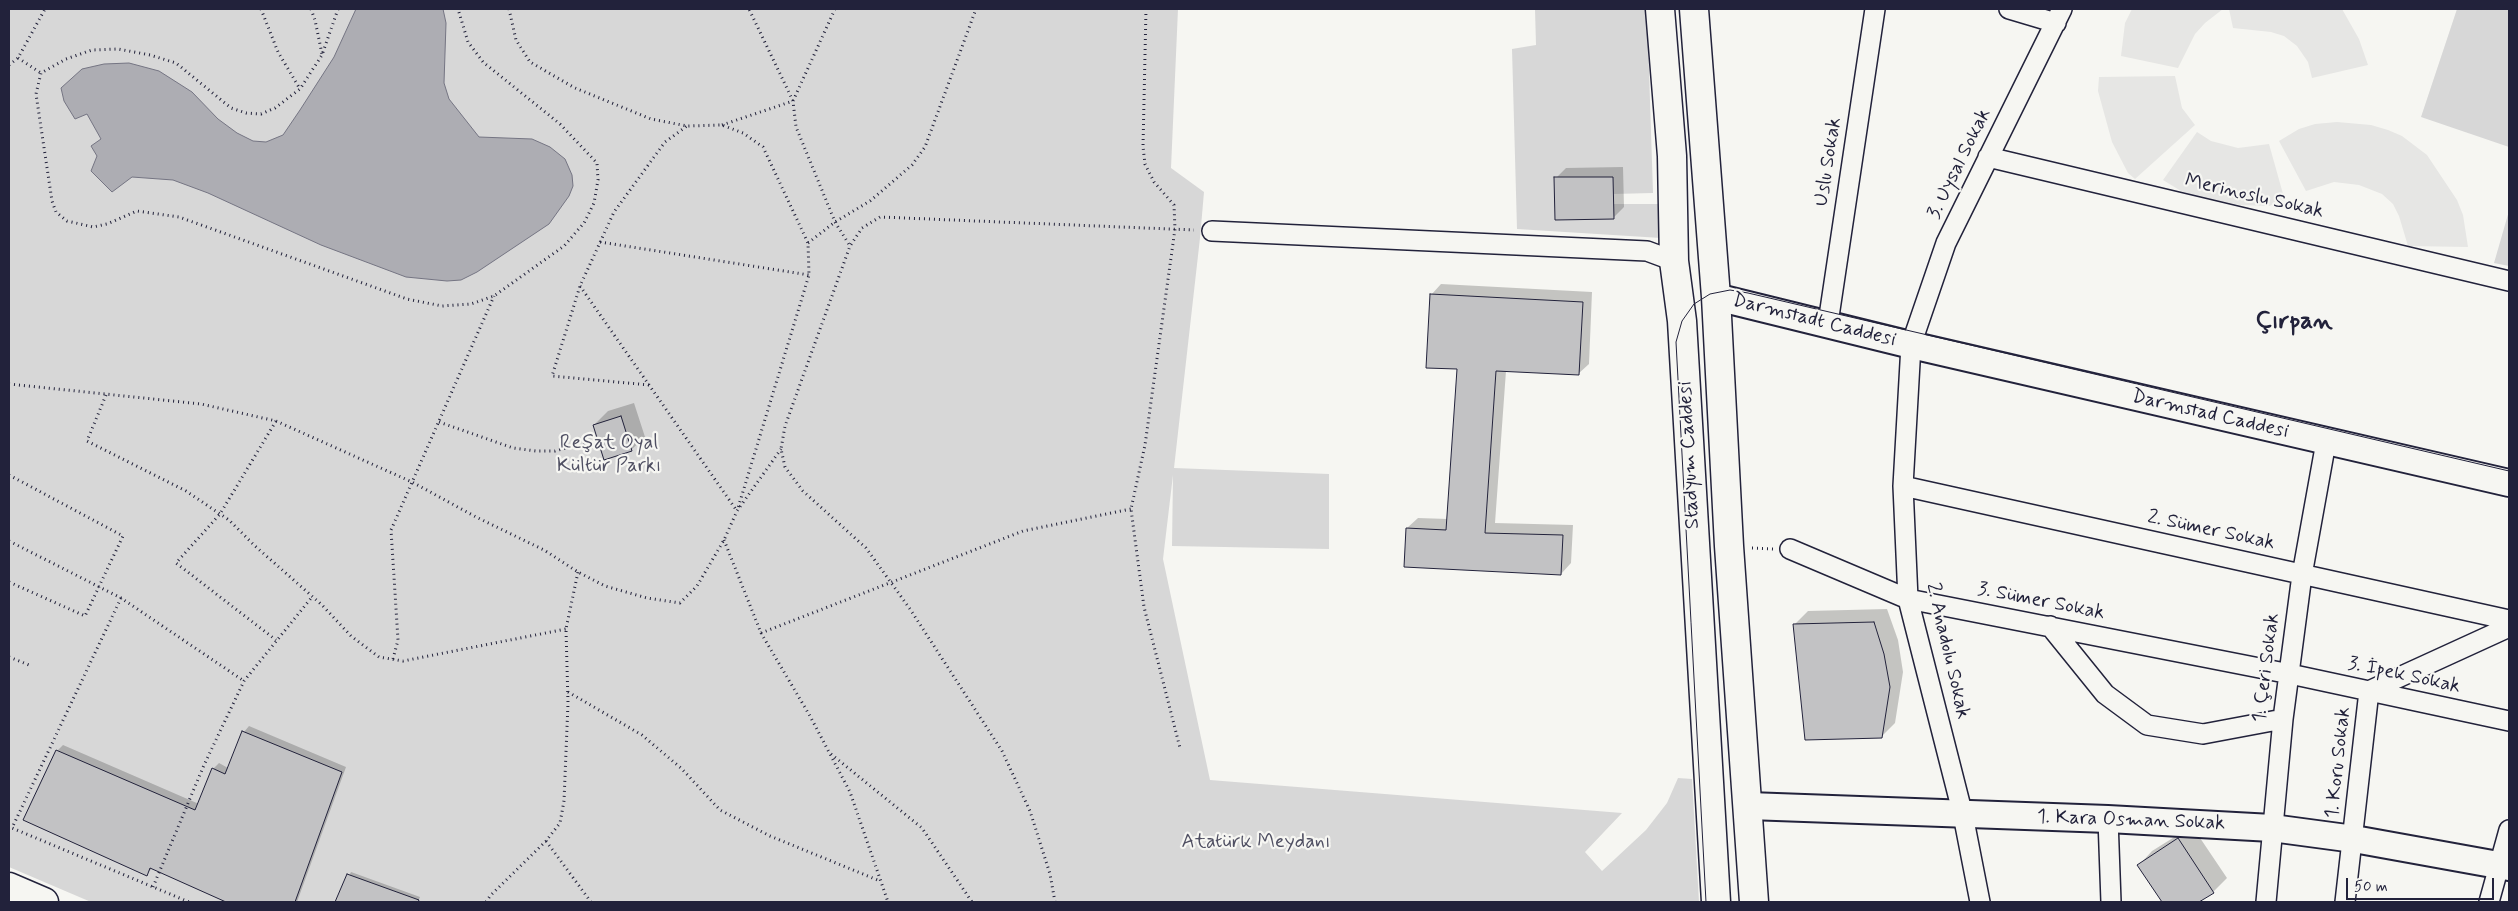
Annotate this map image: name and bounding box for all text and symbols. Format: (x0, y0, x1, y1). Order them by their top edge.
street label: 3. Uysal Sokak (1923, 105, 1997, 223)
street label: Uslu Sokak (1810, 116, 1848, 208)
street label: Merinoslu Sokak (2182, 169, 2326, 225)
street label: Darmstadt Caddesi (1730, 289, 1898, 353)
district label: Çırpan (2255, 308, 2333, 338)
street label: Stadyum Caddesi (1674, 380, 1706, 530)
street label: Darmstad Caddesi (2129, 385, 2291, 445)
park label: Reşat Oyal Kültür Parkı (557, 432, 661, 479)
street label: 2. Sümer Sokak (2145, 506, 2277, 556)
street label: 3. Sümer Sokak (1976, 578, 2106, 626)
street label: 2. Anadolu Sokak (1920, 581, 1974, 721)
street label: 1. Çeri Sokak (2248, 612, 2286, 724)
street label: 3. İpek Sokak (2346, 652, 2462, 700)
street label: 1. Koru Sokak (2321, 706, 2357, 820)
street label: 1. Kara Osman Sokak (2036, 806, 2226, 836)
park label: Atatürk Meydanı (1182, 831, 1330, 855)
scale bar (2348, 868, 2496, 900)
text: 50 m (2354, 877, 2388, 897)

